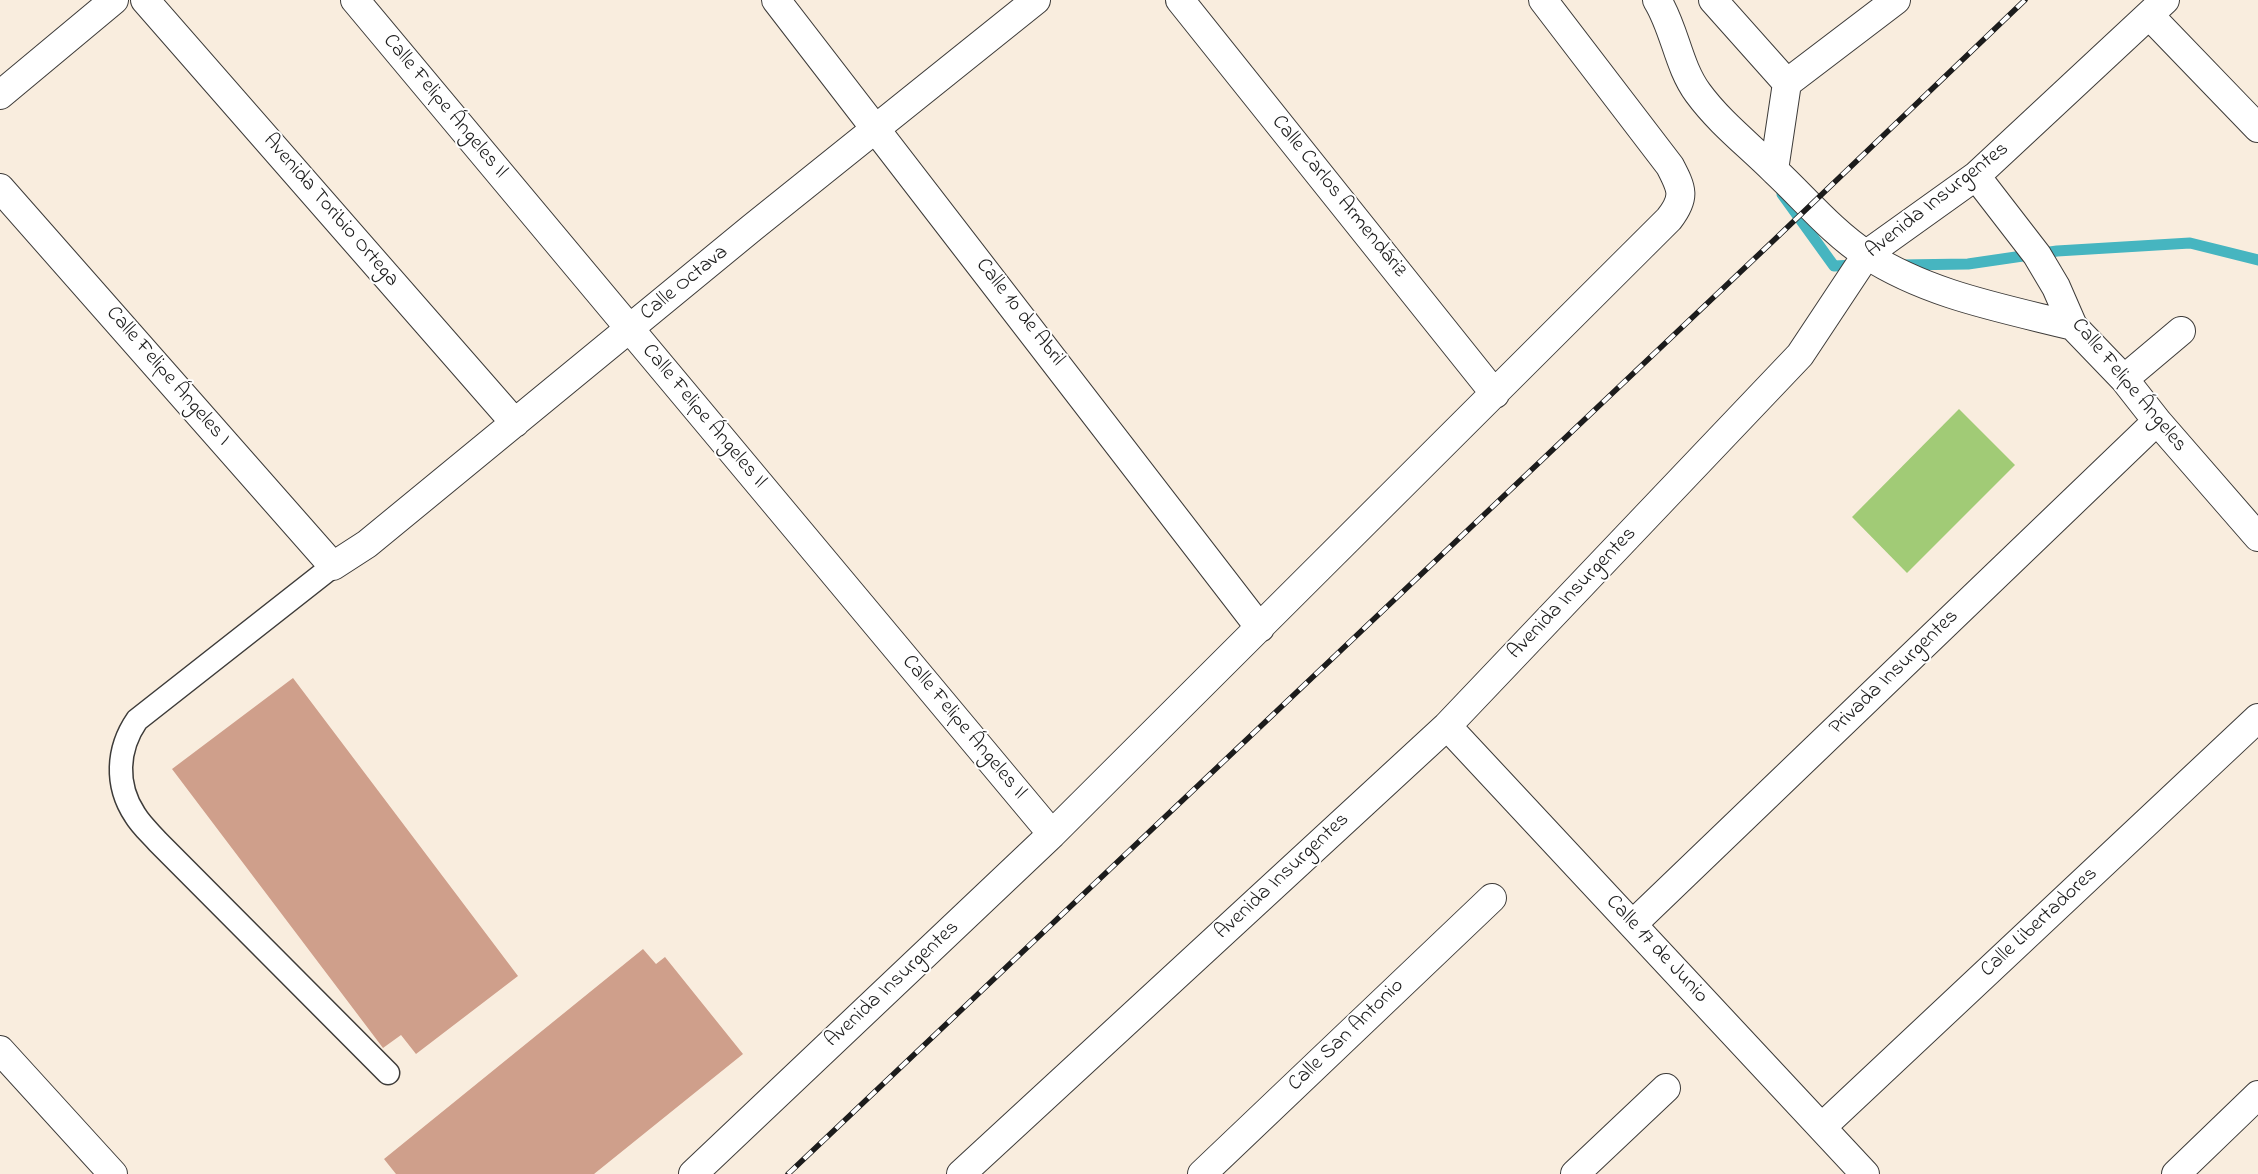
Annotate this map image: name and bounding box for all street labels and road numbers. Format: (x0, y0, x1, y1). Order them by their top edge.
street label: Calle Felipe Ángeles Il (376, 30, 512, 184)
street label: Calle Carlos Armendáriz (1265, 111, 1411, 283)
street label: Avenida Toribio Ortega (257, 129, 403, 293)
street label: Avenida Insurgentes (1862, 137, 2014, 265)
street label: Calle Octava (636, 241, 734, 327)
street label: Calle 10 de Abril (969, 254, 1069, 372)
street label: Calle Felipe Ángeles I (99, 302, 235, 452)
street label: Calle Felipe Ángeles (2065, 314, 2191, 458)
street label: Calle Felipe Ángeles Il (635, 340, 771, 494)
street label: Avenida Insurgentes (1503, 523, 1643, 665)
street label: Privada Insurgentes (1825, 605, 1965, 741)
street label: Calle Felipe Ángeles Il (895, 651, 1031, 805)
street label: Avenida Insurgentes (1211, 808, 1355, 946)
street label: Calle Libertadores (1976, 862, 2104, 984)
street label: Calle 17 de Junio (1599, 891, 1713, 1009)
street label: Avenida Insurgentes (821, 916, 965, 1054)
street label: Calle San Antonio (1284, 974, 1410, 1098)

